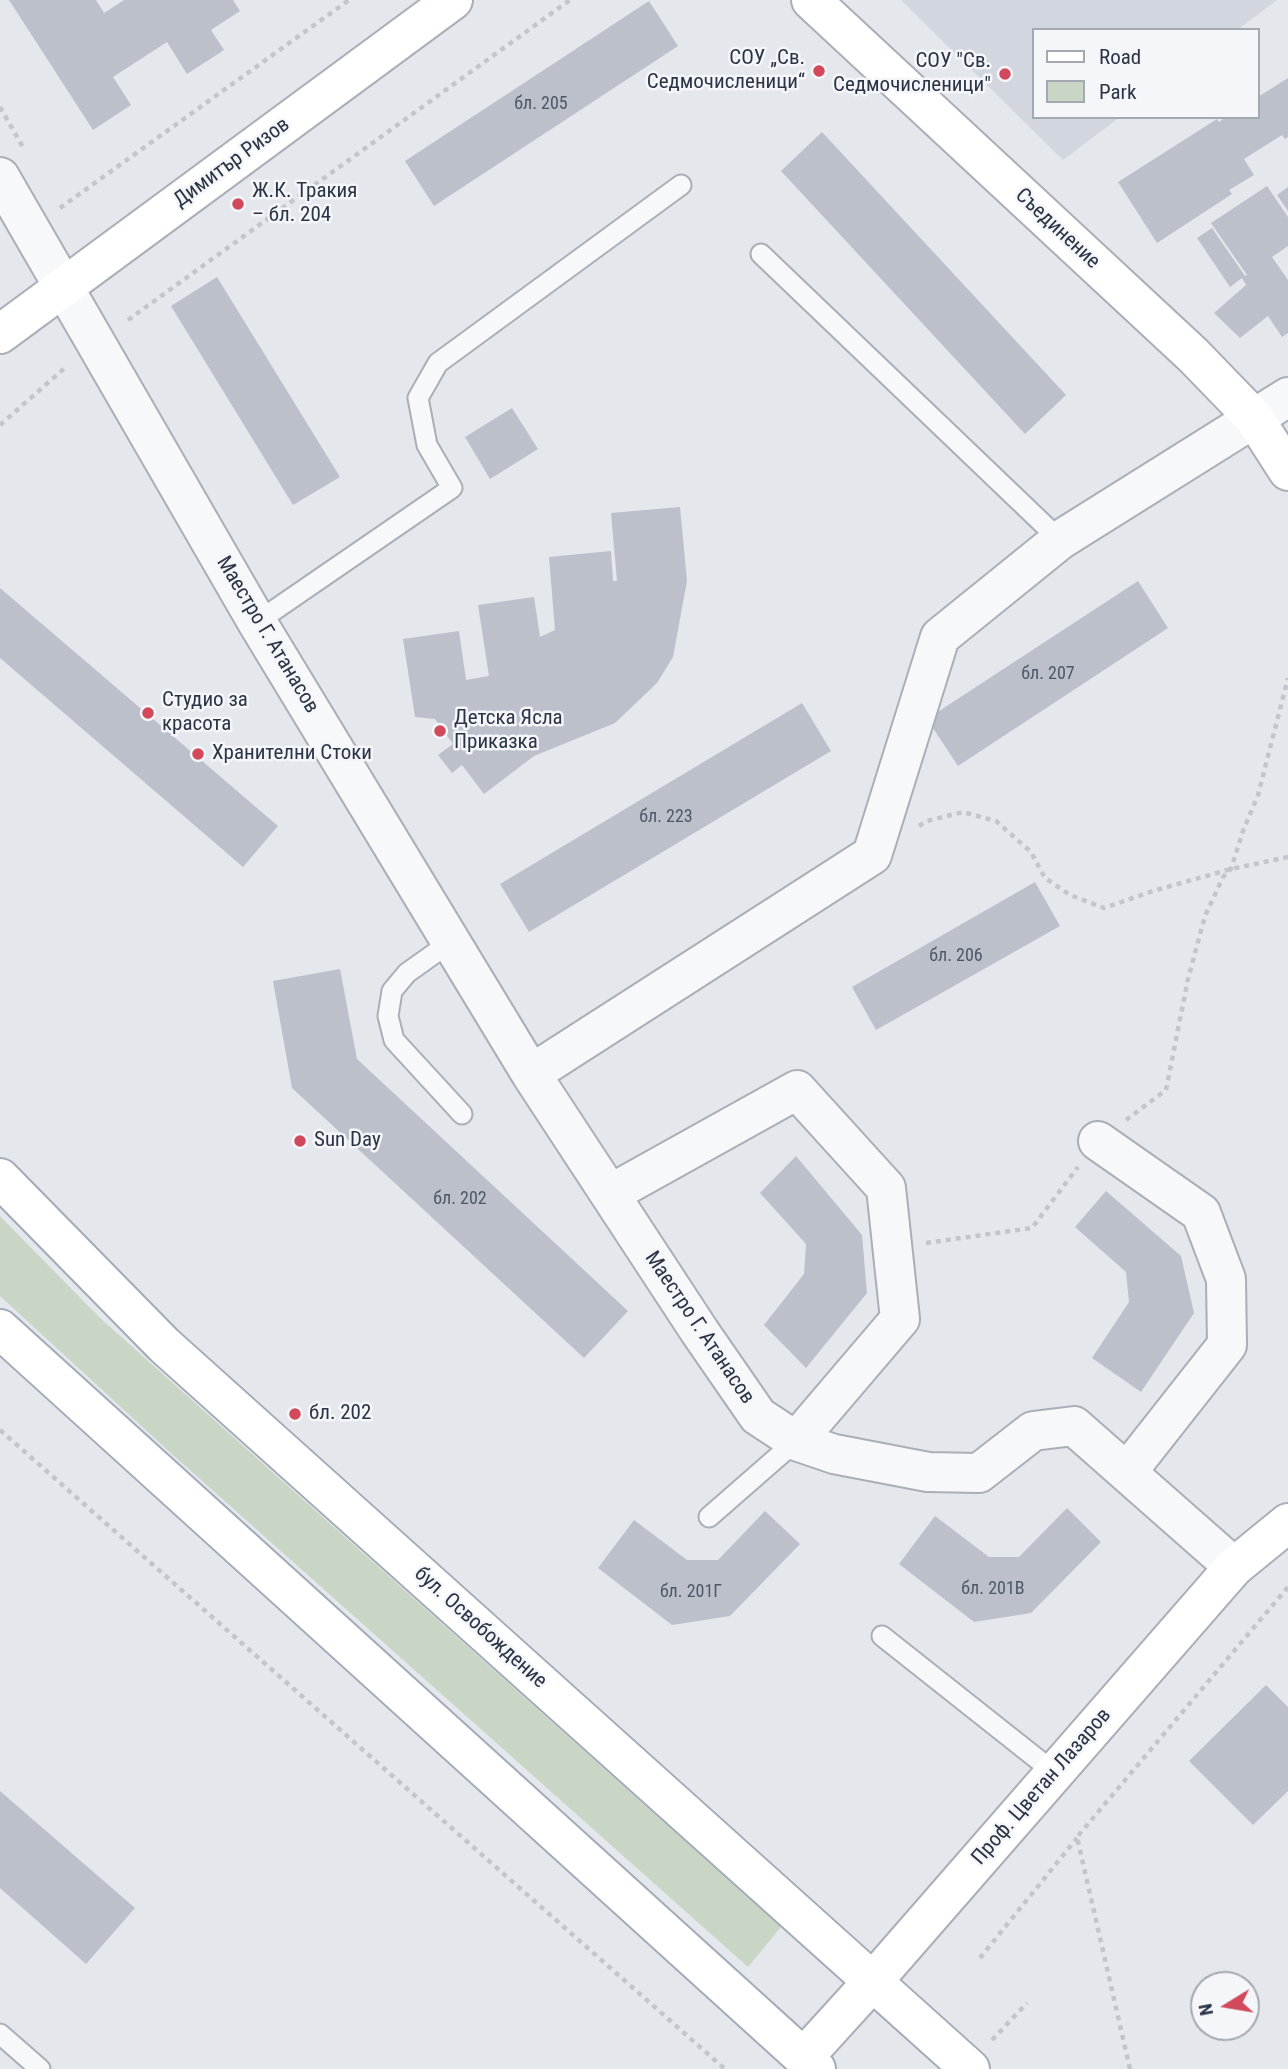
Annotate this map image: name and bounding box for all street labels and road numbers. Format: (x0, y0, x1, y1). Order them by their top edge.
street label: Димитър Ризов (169, 113, 295, 213)
street label: Съединение (1009, 183, 1105, 275)
street label: Маестро Г. Атанасов (210, 552, 324, 718)
street label: Маестро Г. Атанасов (639, 1247, 759, 1409)
street label: бул. Освобождение (408, 1562, 552, 1694)
street label: Проф. Цветан Лазаров (967, 1703, 1117, 1871)

